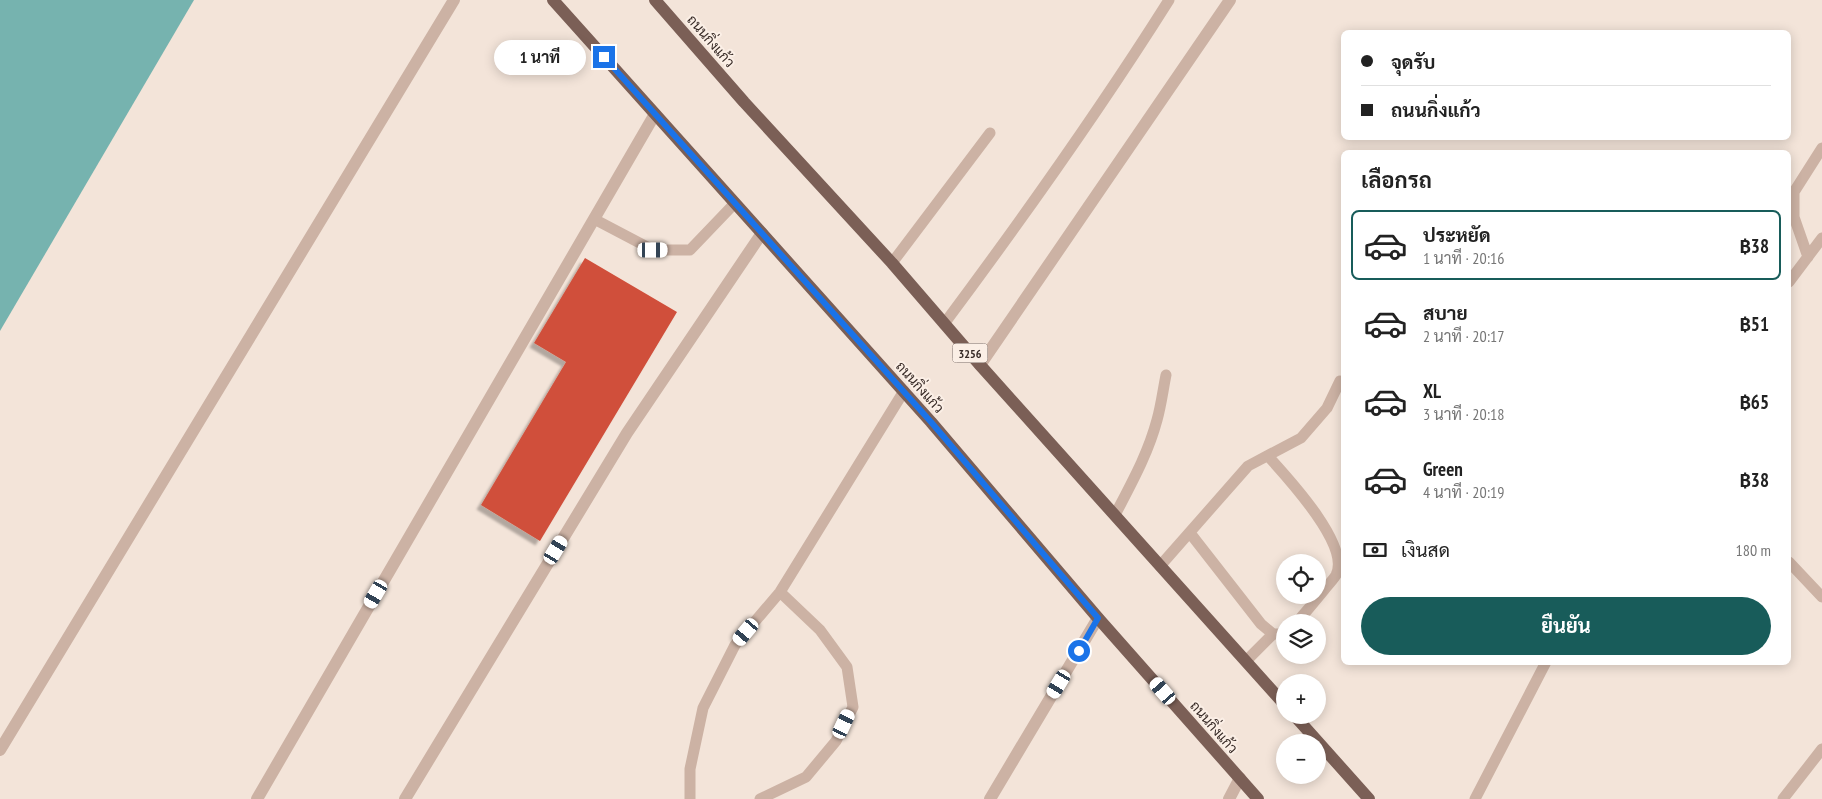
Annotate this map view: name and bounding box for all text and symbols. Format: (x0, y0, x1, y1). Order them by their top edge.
street label: ถนนกิ่งแก้ว (683, 9, 740, 71)
callout: 1 นาที (494, 40, 586, 74)
route end (593, 46, 615, 68)
text: 1 นาที (520, 47, 560, 67)
text: จุดรับ (1391, 50, 1435, 74)
text: ถนนกิ่งแก้ว (1391, 98, 1481, 122)
text: เลือกรถ (1361, 166, 1432, 194)
icon: car (1363, 223, 1408, 268)
text: ประหยัด (1423, 223, 1491, 247)
text: ฿38 (1739, 234, 1769, 258)
car (638, 243, 668, 258)
text: 1 นาที · 20:16 (1423, 248, 1504, 268)
icon: car (1363, 301, 1408, 346)
text: สบาย (1423, 301, 1468, 325)
text: ฿51 (1739, 312, 1769, 336)
text: 2 นาที · 20:17 (1423, 326, 1504, 346)
road number: 3256 (952, 343, 988, 362)
street label: ถนนกิ่งแก้ว (892, 356, 950, 417)
icon: car (1363, 379, 1408, 424)
text: XL (1423, 379, 1441, 403)
text: ฿65 (1739, 390, 1769, 414)
text: 3 นาที · 20:18 (1423, 404, 1504, 424)
icon: car (1363, 457, 1408, 502)
text: Green (1423, 457, 1463, 481)
text: ฿38 (1739, 468, 1769, 492)
text: 4 นาที · 20:19 (1423, 482, 1504, 502)
car (541, 533, 570, 567)
icon: cash (1361, 536, 1389, 564)
text: เงินสด (1401, 538, 1450, 562)
text: 180 m (1736, 540, 1771, 560)
map controls (1276, 554, 1326, 784)
button: locate (1276, 554, 1326, 604)
car (362, 577, 389, 611)
button: ยืนยัน (1361, 597, 1771, 655)
button: layers (1276, 614, 1326, 664)
car (730, 616, 761, 648)
route start (1068, 640, 1090, 662)
car (1044, 667, 1073, 701)
button: + (1276, 674, 1326, 724)
car (1147, 675, 1178, 707)
street label: ถนนกิ่งแก้ว (1186, 695, 1243, 757)
car (830, 707, 857, 741)
button: − (1276, 734, 1326, 784)

